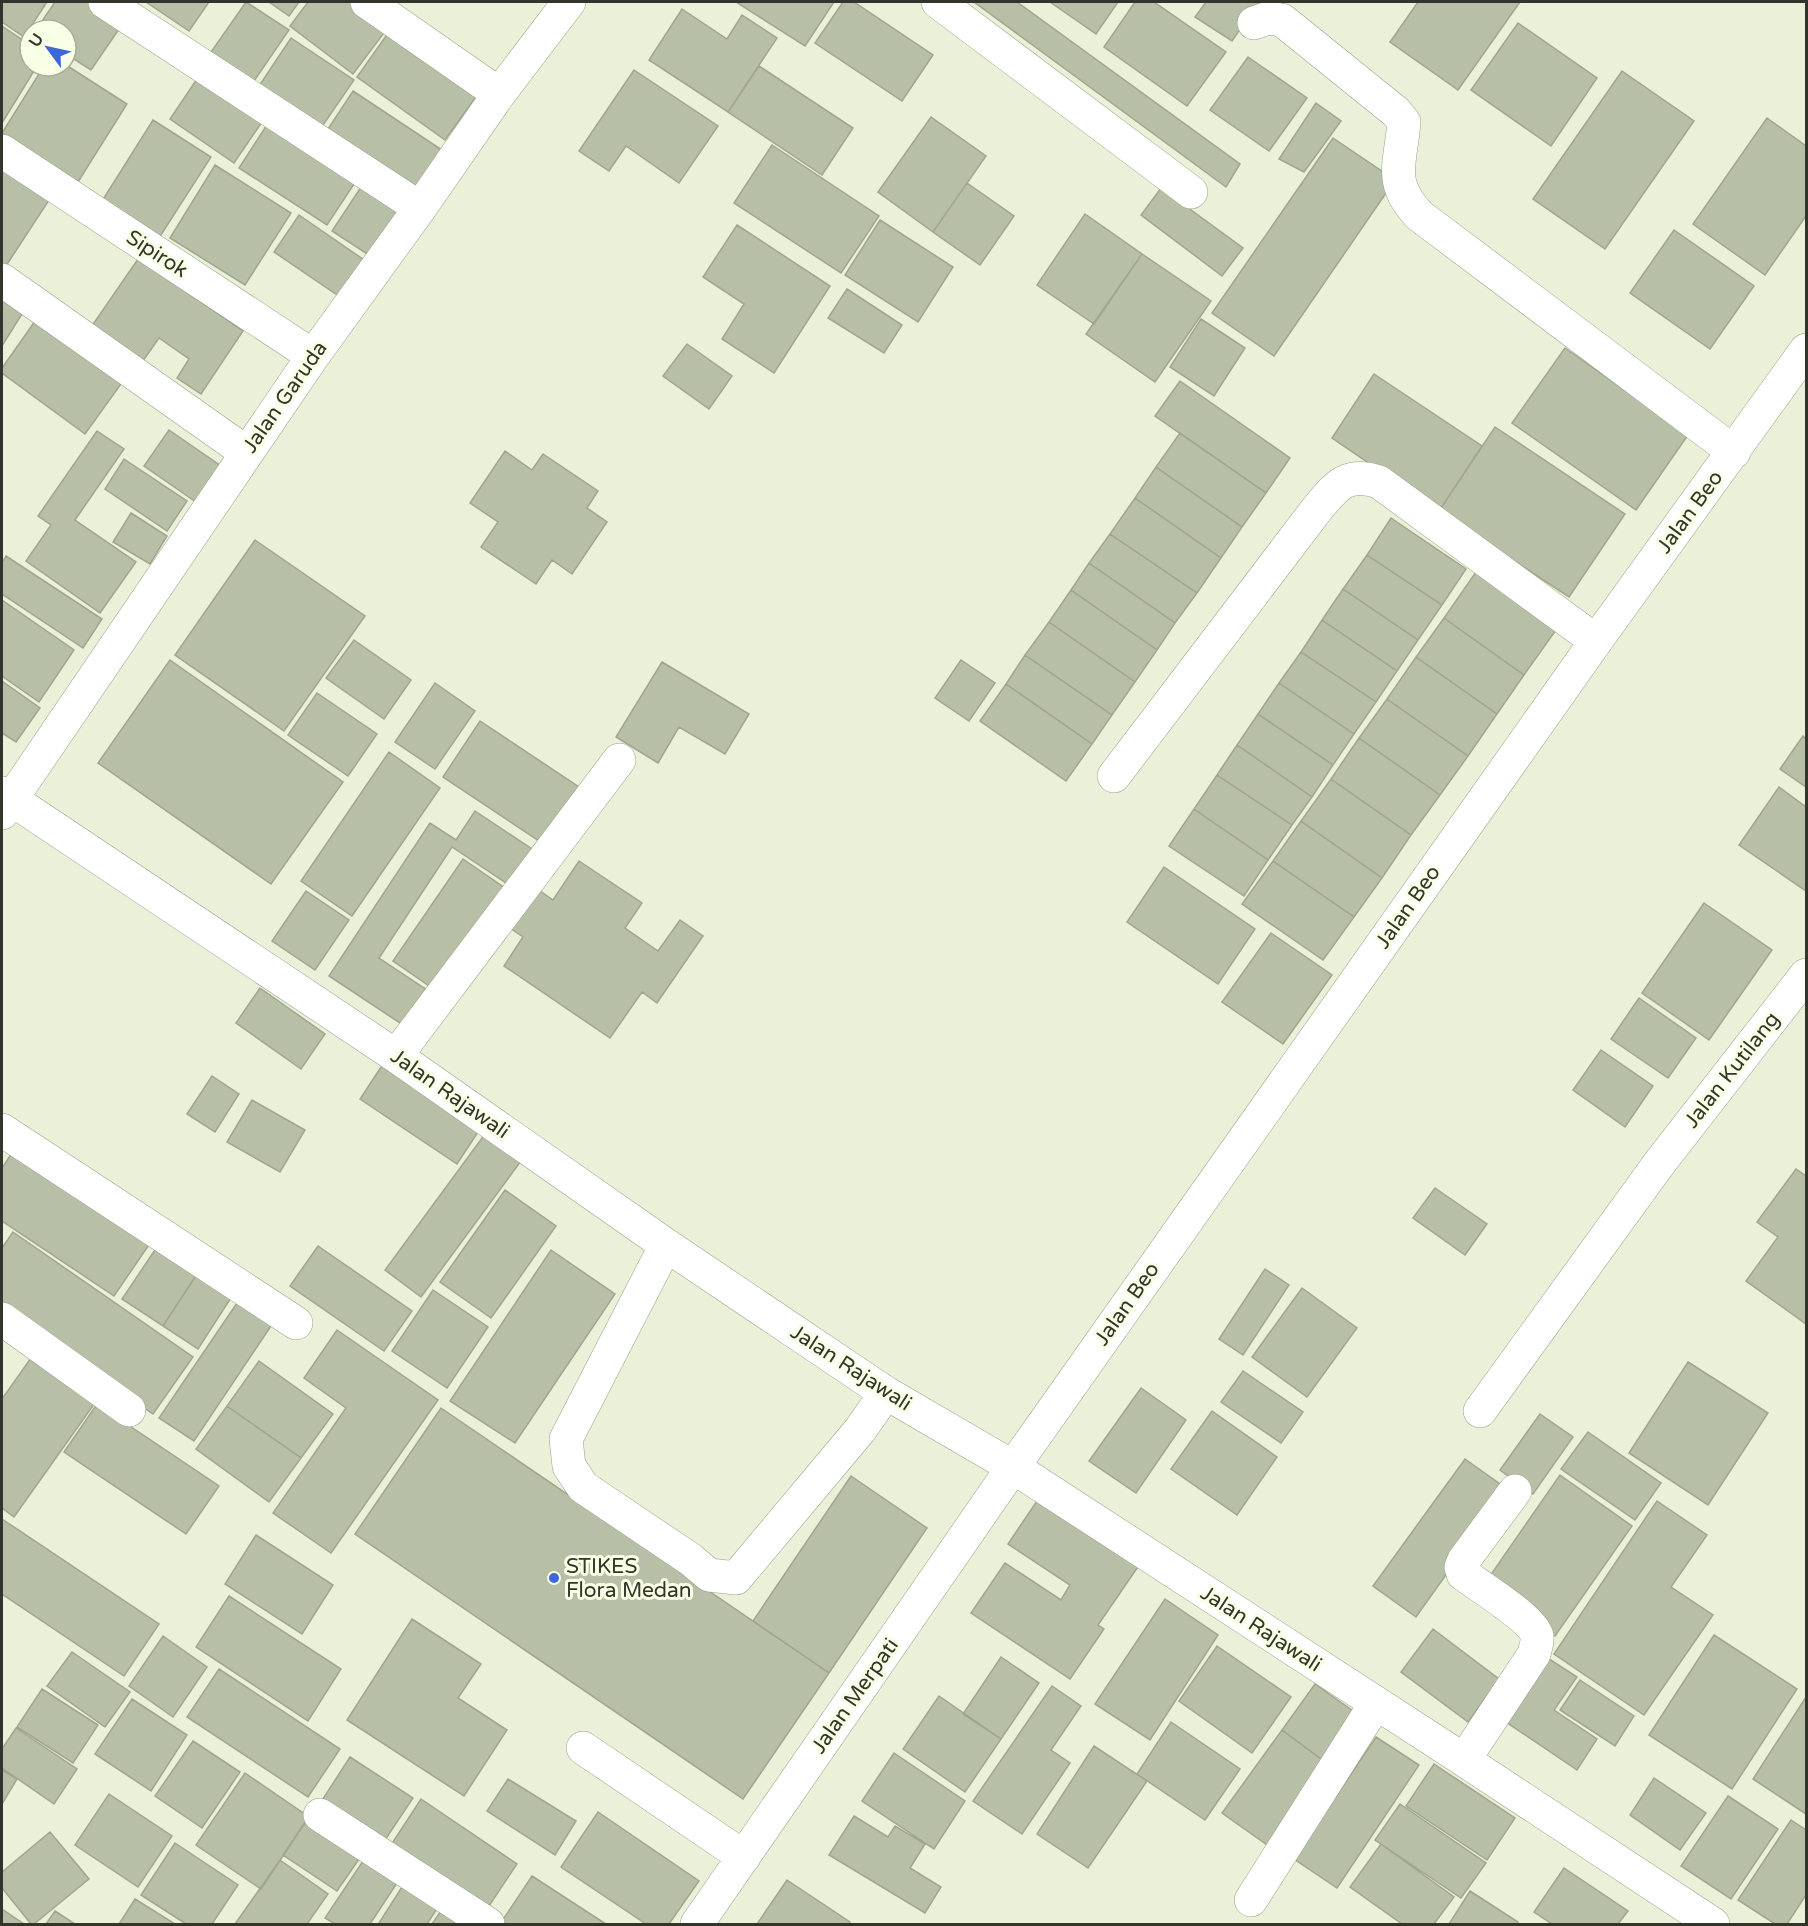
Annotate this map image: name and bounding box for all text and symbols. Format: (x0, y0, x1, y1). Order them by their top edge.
north arrow (18, 18, 78, 78)
text: U (25, 30, 48, 51)
street label: Sipirok (122, 225, 192, 283)
street label: Jalan Garuda (237, 336, 333, 458)
street label: Jalan Beo (1652, 466, 1728, 558)
street label: Jalan Beo (1370, 861, 1446, 953)
street label: Jalan Kutilang (1679, 1007, 1785, 1133)
street label: Jalan Rajawali (386, 1044, 514, 1144)
street label: Jalan Beo (1089, 1258, 1165, 1350)
street label: Jalan Rajawali (786, 1320, 916, 1416)
place label: STIKES Flora Medan (566, 1554, 692, 1603)
marker: STIKES Flora Medan (547, 1571, 561, 1585)
street label: Jalan Rajawali (1196, 1581, 1326, 1677)
street label: Jalan Merpati (806, 1634, 904, 1758)

